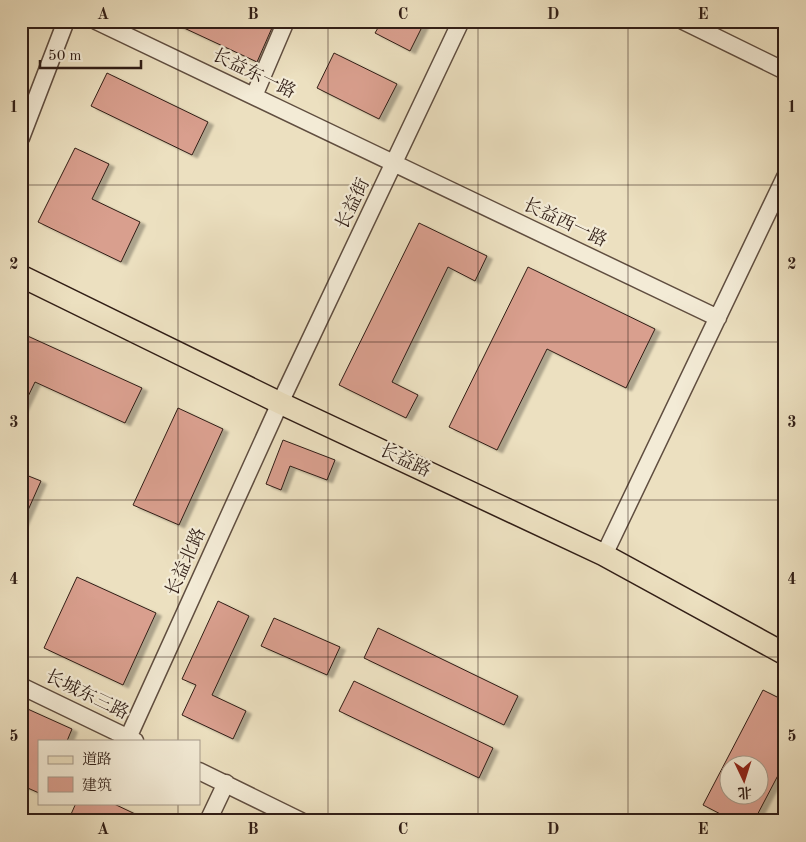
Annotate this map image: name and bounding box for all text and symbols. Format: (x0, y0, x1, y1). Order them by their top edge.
text: A (97, 7, 109, 23)
text: B (247, 7, 259, 23)
text: C (398, 7, 408, 23)
text: D (547, 7, 559, 23)
text: E (697, 7, 709, 23)
scale bar (40, 38, 141, 70)
street label: 长益东一路 (210, 44, 299, 102)
text: 50 m (48, 49, 82, 64)
text: 1 (9, 100, 19, 116)
text: 1 (787, 100, 797, 116)
street label: 长益街 (331, 175, 373, 232)
street label: 长益西一路 (520, 194, 610, 250)
text: 2 (9, 257, 19, 273)
text: 2 (787, 257, 797, 273)
text: 3 (9, 415, 19, 431)
text: 3 (787, 415, 797, 431)
street label: 长益路 (377, 440, 434, 481)
street label: 长益北路 (161, 525, 209, 599)
text: 4 (9, 572, 19, 588)
text: 4 (787, 572, 797, 588)
street label: 长城东三路 (43, 665, 132, 723)
text: 5 (9, 729, 19, 745)
text: 5 (787, 729, 797, 745)
legend (38, 740, 200, 804)
text: 道路 (82, 751, 112, 768)
north arrow (718, 754, 768, 804)
text: 建筑 (82, 777, 112, 794)
text: 北 (737, 784, 752, 800)
text: A (97, 822, 109, 838)
text: B (247, 822, 259, 838)
text: C (398, 822, 408, 838)
text: D (547, 822, 559, 838)
text: E (697, 822, 709, 838)

